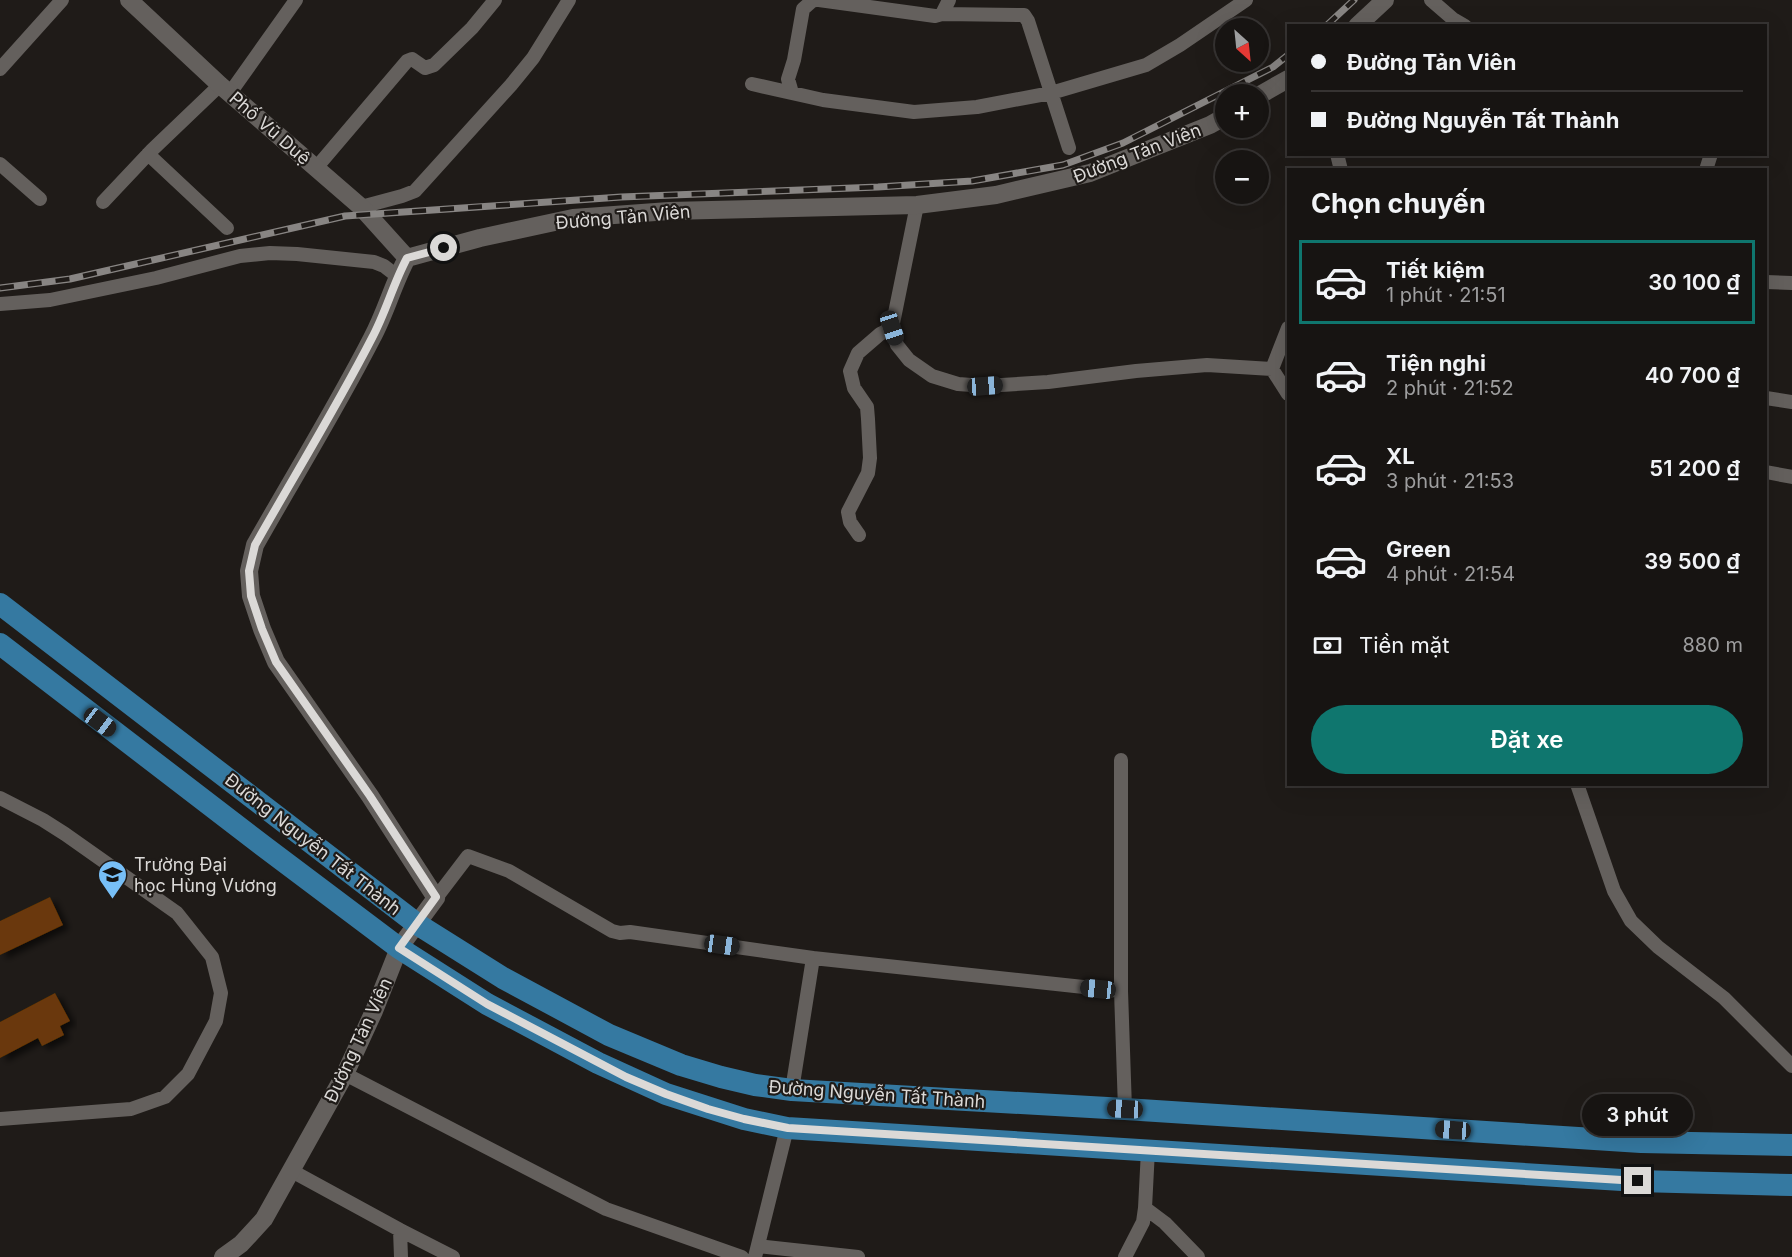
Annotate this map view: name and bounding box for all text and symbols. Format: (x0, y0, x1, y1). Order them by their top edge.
north arrow (1215, 18, 1269, 72)
map controls (1215, 18, 1269, 204)
text: Đường Tản Viên (1347, 49, 1516, 75)
button: + (1215, 84, 1269, 138)
street label: Phố Vũ Duệ (225, 87, 315, 169)
text: Đường Nguyễn Tất Thành (1347, 107, 1619, 133)
street label: Đường Tản Viên (1070, 119, 1204, 187)
button: − (1215, 150, 1269, 204)
text: Chọn chuyến (1311, 187, 1486, 220)
street label: Đường Tản Viên (555, 201, 691, 233)
route start (430, 234, 457, 261)
icon: car (1314, 255, 1368, 309)
text: Tiết kiệm (1386, 257, 1485, 283)
text: 30 100 ₫ (1648, 269, 1740, 295)
text: 1 phút · 21:51 (1386, 283, 1506, 307)
car (878, 308, 906, 348)
icon: car (1314, 348, 1368, 402)
text: Tiện nghi (1386, 350, 1486, 376)
text: 40 700 ₫ (1645, 362, 1740, 388)
car (966, 376, 1004, 396)
text: 2 phút · 21:52 (1386, 376, 1514, 400)
icon: car (1314, 441, 1368, 495)
text: XL (1386, 443, 1415, 469)
text: 51 200 ₫ (1649, 455, 1740, 481)
text: 3 phút · 21:53 (1386, 469, 1514, 493)
icon: car (1314, 534, 1368, 588)
text: Green (1386, 536, 1451, 562)
text: 39 500 ₫ (1644, 548, 1740, 574)
text: 4 phút · 21:54 (1386, 562, 1515, 586)
icon: cash (1311, 629, 1344, 662)
text: Tiền mặt (1359, 632, 1449, 658)
text: 880 m (1682, 633, 1743, 657)
car (80, 704, 120, 740)
button: Đặt xe (1311, 705, 1743, 774)
street label: Đường Nguyễn Tất Thành (221, 769, 405, 919)
place label: Trường Đại học Hùng Vương (134, 854, 277, 896)
school or university icon: Trường Đại học Hùng Vương (97, 858, 129, 900)
car (703, 934, 741, 956)
street label: Đường Tản Viên (320, 974, 396, 1106)
car (1079, 978, 1117, 1000)
street label: Đường Nguyễn Tất Thành (768, 1076, 986, 1112)
callout: 3 phút (1582, 1094, 1694, 1136)
car (1107, 1099, 1143, 1119)
text: 3 phút (1607, 1103, 1668, 1127)
car (1434, 1120, 1472, 1140)
route end (1624, 1167, 1651, 1194)

